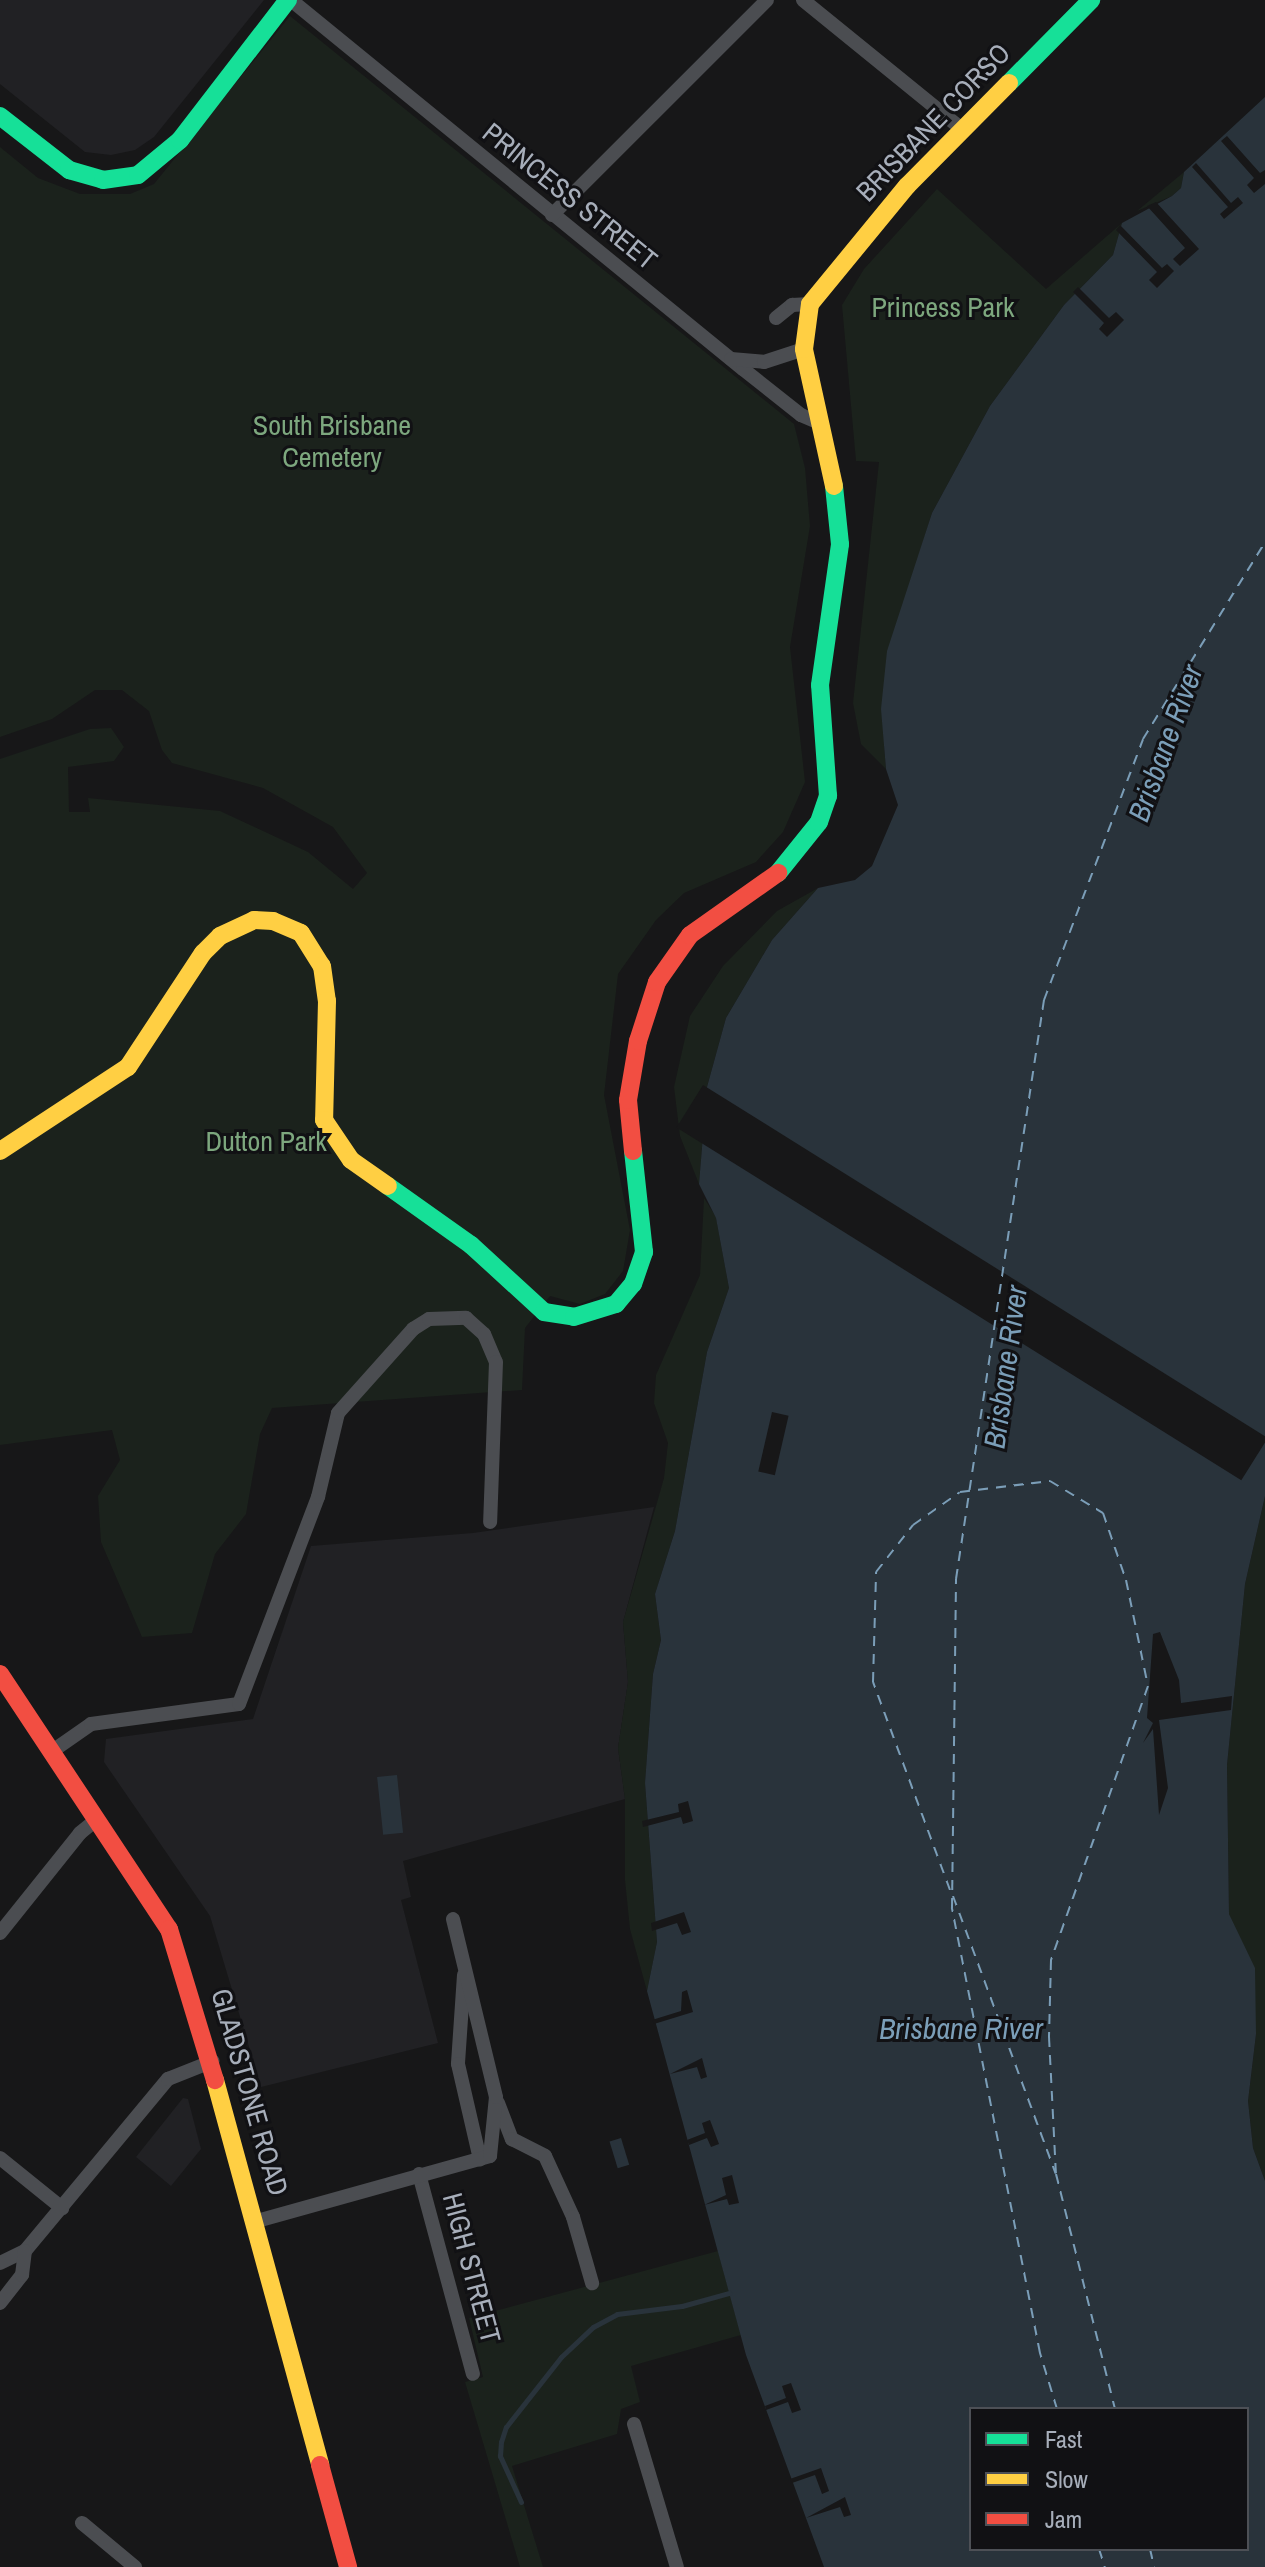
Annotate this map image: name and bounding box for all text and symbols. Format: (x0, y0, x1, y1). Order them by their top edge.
street label: BRISBANE CORSO (849, 36, 1017, 208)
street label: PRINCESS STREET (476, 115, 664, 277)
park label: Princess Park (872, 290, 1014, 324)
park label: South Brisbane Cemetery (253, 408, 411, 474)
water label: Brisbane River (1120, 660, 1210, 826)
park label: Dutton Park (205, 1124, 327, 1158)
water label: Brisbane River (976, 1283, 1034, 1451)
street label: GLADSTONE ROAD (204, 1985, 296, 2199)
water label: Brisbane River (879, 2010, 1043, 2046)
street label: HIGH STREET (436, 2189, 508, 2347)
legend (969, 2407, 1249, 2551)
text: Fast (1045, 2423, 1082, 2455)
text: Slow (1045, 2463, 1088, 2495)
text: Jam (1045, 2503, 1082, 2535)

